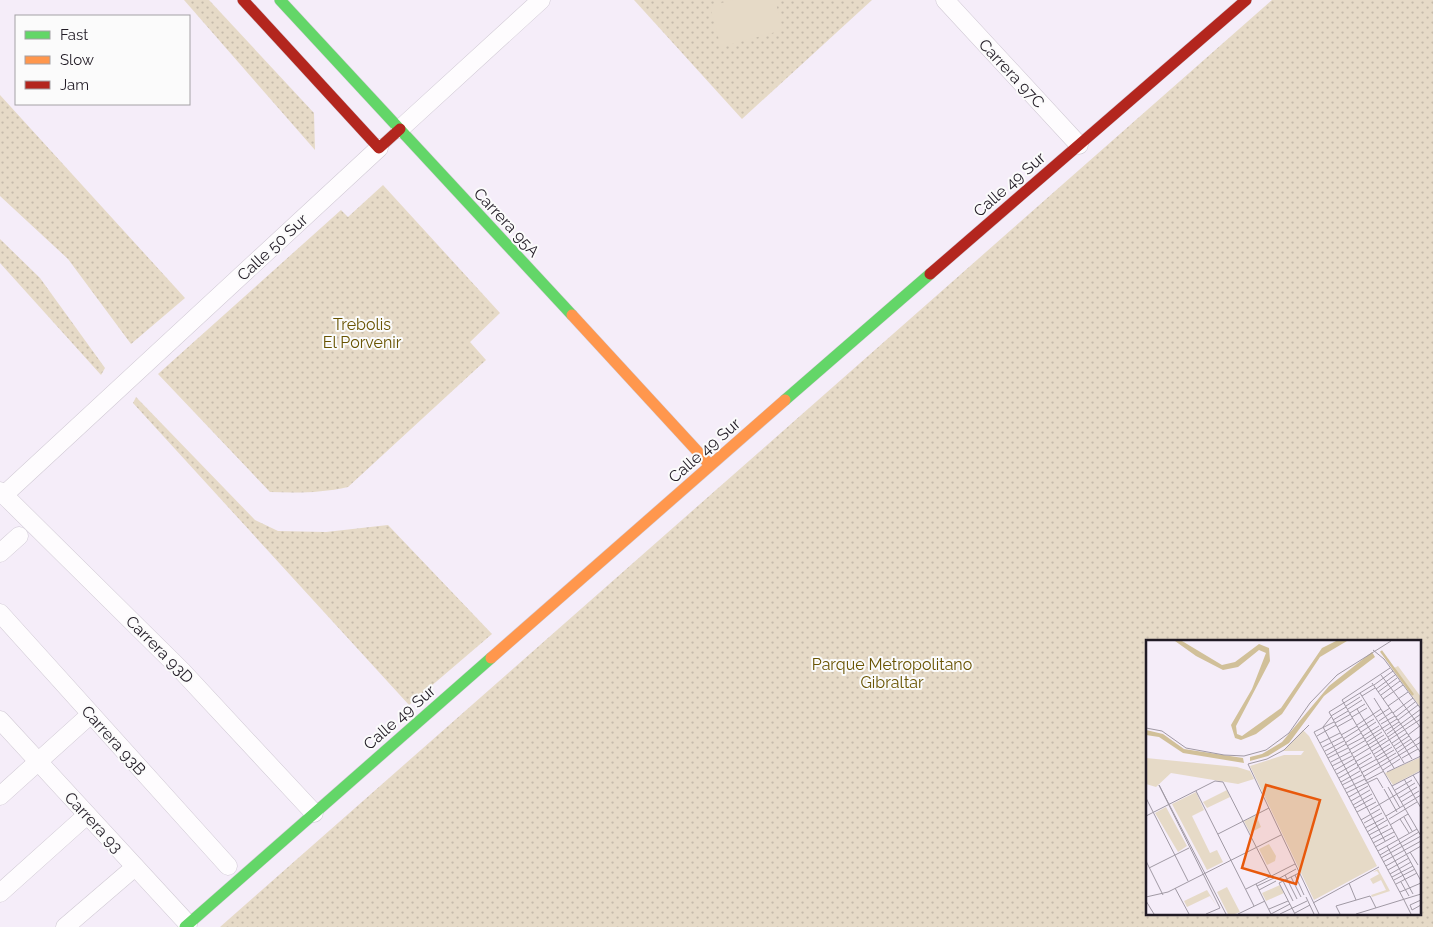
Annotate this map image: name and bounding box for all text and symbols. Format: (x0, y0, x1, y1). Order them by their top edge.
legend (15, 15, 190, 105)
text: Fast (60, 26, 88, 44)
street label: Carrera 97C (975, 35, 1048, 112)
text: Slow (60, 51, 94, 69)
text: Jam (60, 76, 89, 94)
street label: Calle 49 Sur (970, 148, 1049, 221)
street label: Carrera 95A (470, 184, 543, 261)
street label: Calle 50 Sur (233, 210, 312, 285)
park label: Trebolis El Porvenir (323, 315, 402, 352)
street label: Calle 49 Sur (665, 414, 744, 487)
street label: Carrera 93D (122, 612, 197, 687)
inset map (1146, 640, 1420, 914)
park label: Parque Metropolitano Gibraltar (812, 655, 972, 692)
street label: Calle 49 Sur (360, 681, 439, 754)
street label: Carrera 93B (77, 702, 150, 779)
street label: Carrera 93 (61, 788, 127, 857)

